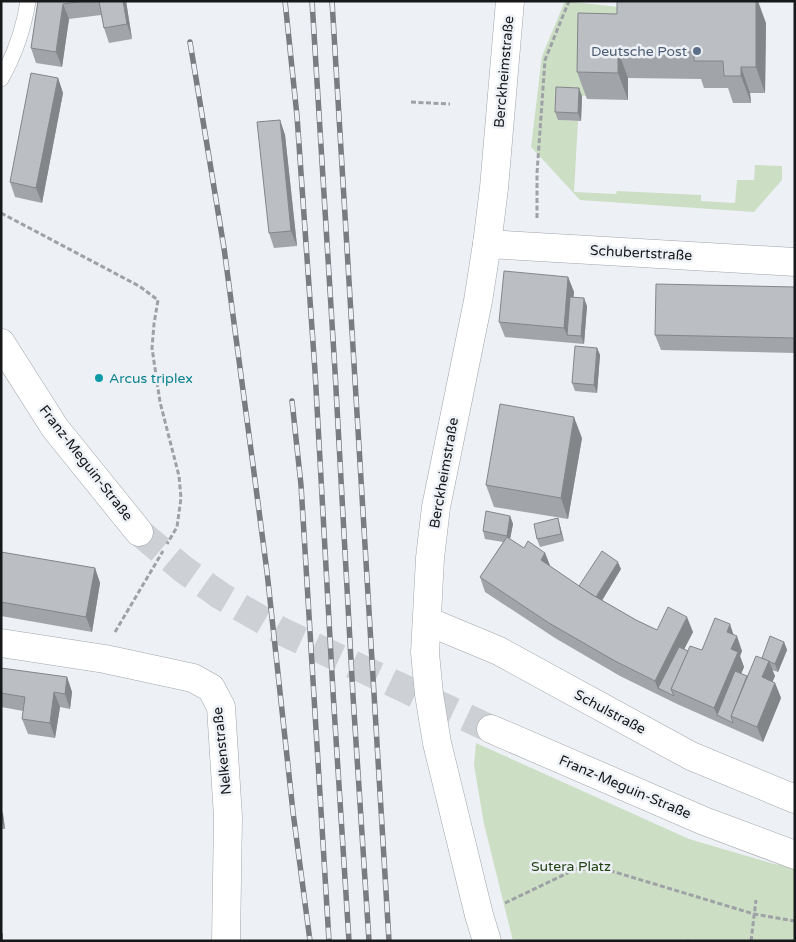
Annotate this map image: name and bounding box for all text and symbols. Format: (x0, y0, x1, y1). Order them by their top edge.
street label: Berckheimstraße (491, 15, 517, 129)
place label: Deutsche Post (591, 43, 688, 60)
marker: Deutsche Post (691, 45, 703, 57)
street label: Schubertstraße (590, 242, 693, 264)
place label: Arcus triplex (109, 370, 193, 387)
marker: Arcus triplex (93, 372, 105, 384)
street label: Franz-Meguin-Straße (36, 402, 136, 524)
street label: Berckheimstraße (426, 416, 462, 530)
street label: Schulstraße (571, 686, 649, 738)
street label: Nelkenstraße (209, 706, 235, 796)
street label: Franz-Meguin-Straße (556, 751, 694, 823)
park label: Sutera Platz (531, 858, 611, 875)

